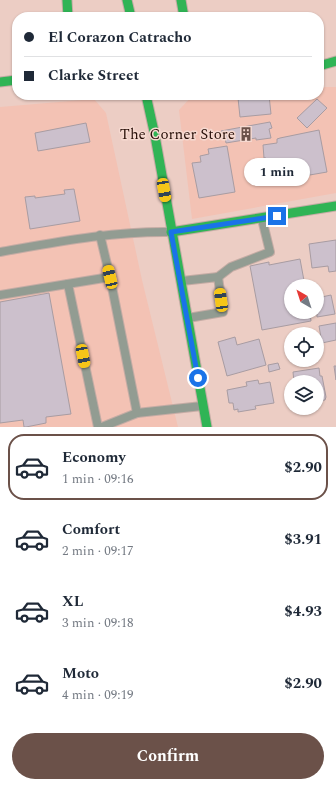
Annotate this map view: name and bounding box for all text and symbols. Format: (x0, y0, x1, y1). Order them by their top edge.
text: El Corazon Catracho (48, 26, 192, 49)
text: Clarke Street (48, 64, 139, 87)
place label: The Corner Store (120, 123, 235, 146)
building icon: The Corner Store (238, 126, 254, 142)
callout: 1 min (244, 158, 310, 186)
text: 1 min (260, 162, 294, 182)
car (156, 177, 172, 203)
route end (268, 207, 286, 225)
car (101, 264, 119, 290)
north arrow (284, 279, 324, 319)
map controls (284, 279, 324, 415)
car (213, 287, 229, 313)
button: locate (284, 327, 324, 367)
car (75, 343, 91, 369)
route start (189, 369, 207, 387)
button: layers (284, 375, 324, 415)
text: Economy (62, 446, 126, 469)
icon: car (14, 449, 50, 485)
text: $2.90 (284, 456, 322, 479)
text: 1 min · 09:16 (62, 469, 134, 489)
text: Comfort (62, 518, 120, 541)
icon: car (14, 521, 50, 557)
text: $3.91 (284, 528, 322, 551)
text: 2 min · 09:17 (62, 541, 134, 561)
text: XL (62, 590, 83, 613)
icon: car (14, 593, 50, 629)
text: $4.93 (284, 600, 322, 623)
text: 3 min · 09:18 (62, 613, 134, 633)
text: Moto (62, 662, 99, 685)
icon: car (14, 665, 50, 701)
text: $2.90 (284, 672, 322, 695)
text: 4 min · 09:19 (62, 685, 134, 705)
button: Confirm (12, 733, 324, 779)

